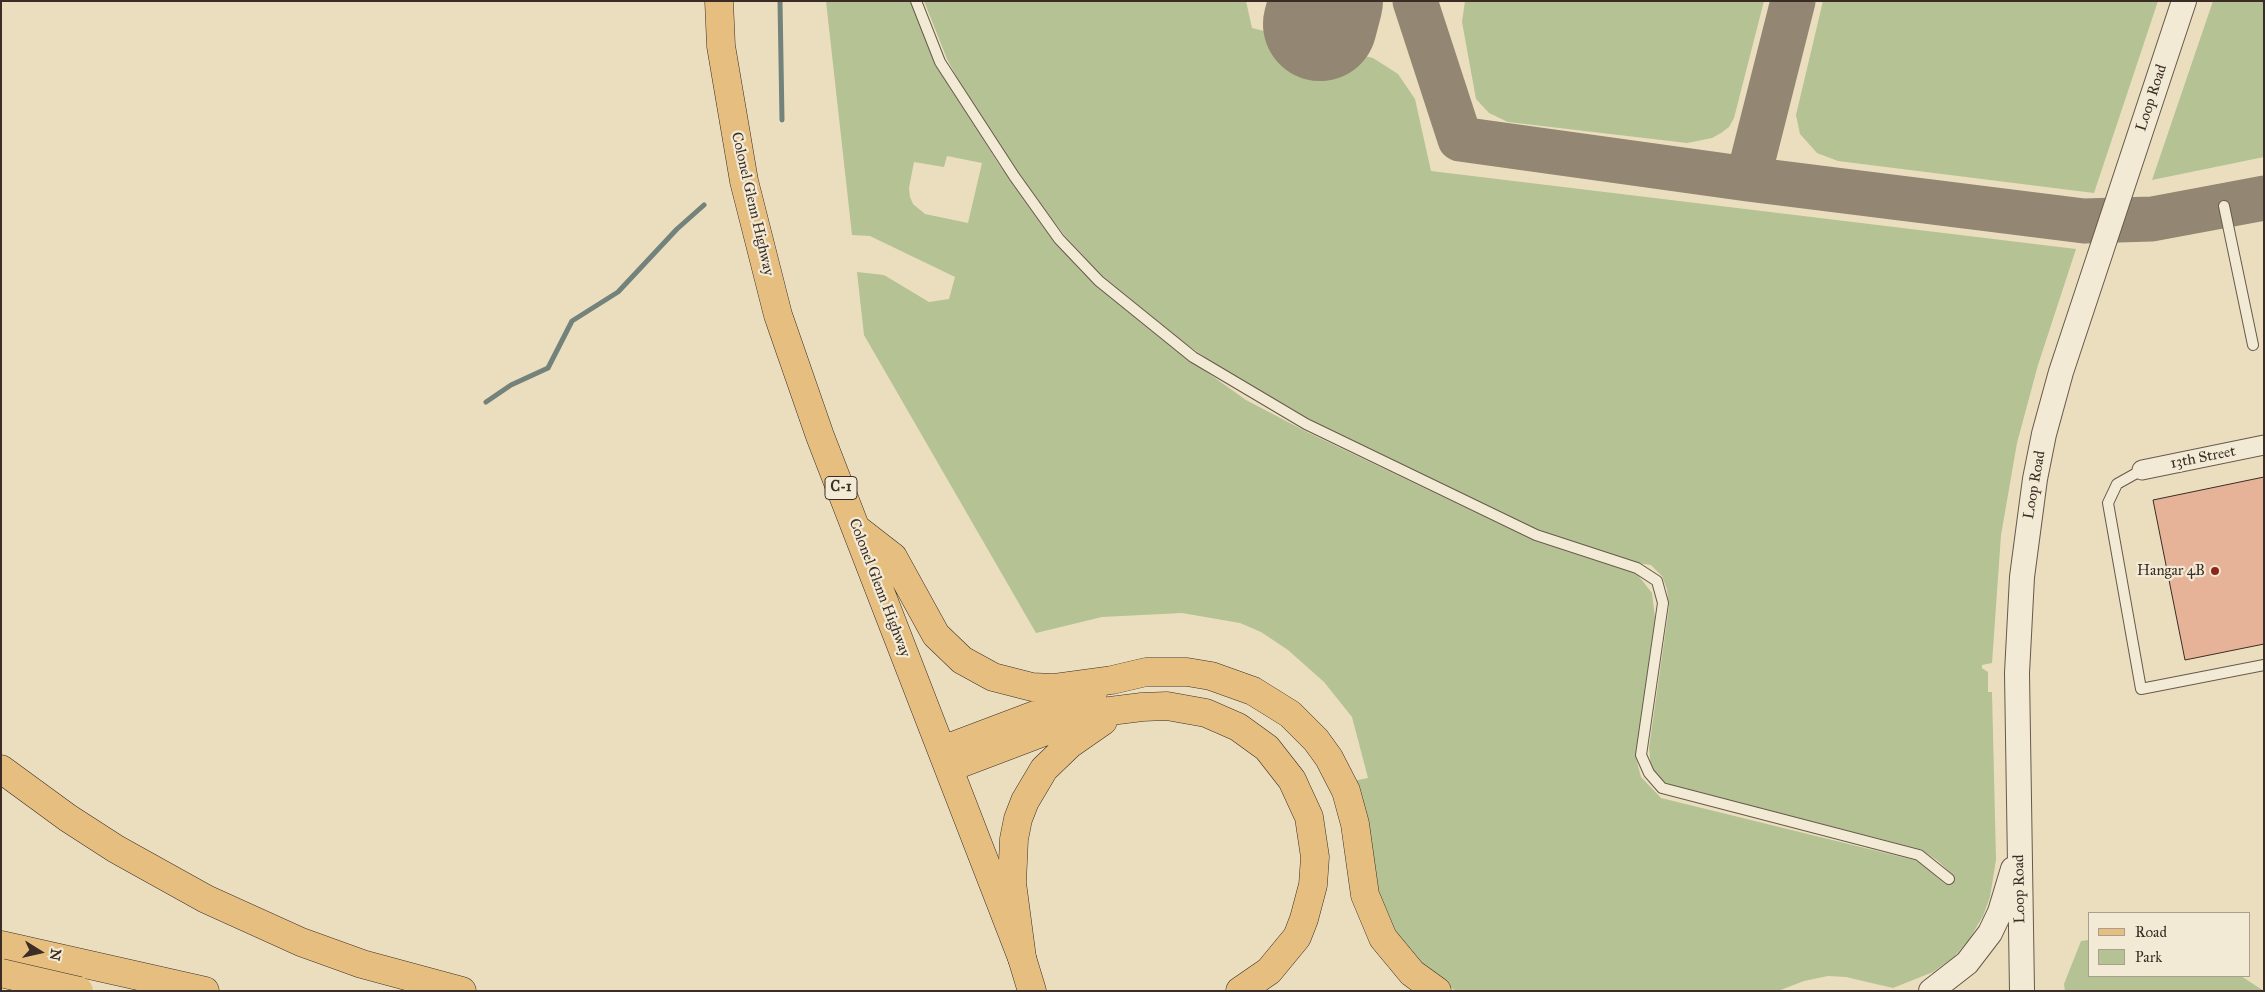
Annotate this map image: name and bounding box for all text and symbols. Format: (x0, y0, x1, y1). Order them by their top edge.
street label: Loop Road (2133, 62, 2171, 134)
street label: Colonel Glenn Highway (727, 130, 777, 278)
street label: 13th Street (2169, 443, 2237, 473)
street label: Loop Road (2020, 449, 2050, 521)
road number: C-1 (825, 476, 857, 499)
street label: Colonel Glenn Highway (844, 516, 914, 660)
place label: Hangar 4B (2137, 562, 2205, 580)
marker: Hangar 4B (2209, 565, 2221, 577)
street label: Loop Road (2010, 854, 2030, 924)
legend (2088, 912, 2250, 977)
text: Road (2135, 923, 2167, 941)
north arrow (15, 927, 65, 977)
text: N (46, 947, 65, 962)
text: Park (2135, 948, 2162, 966)

